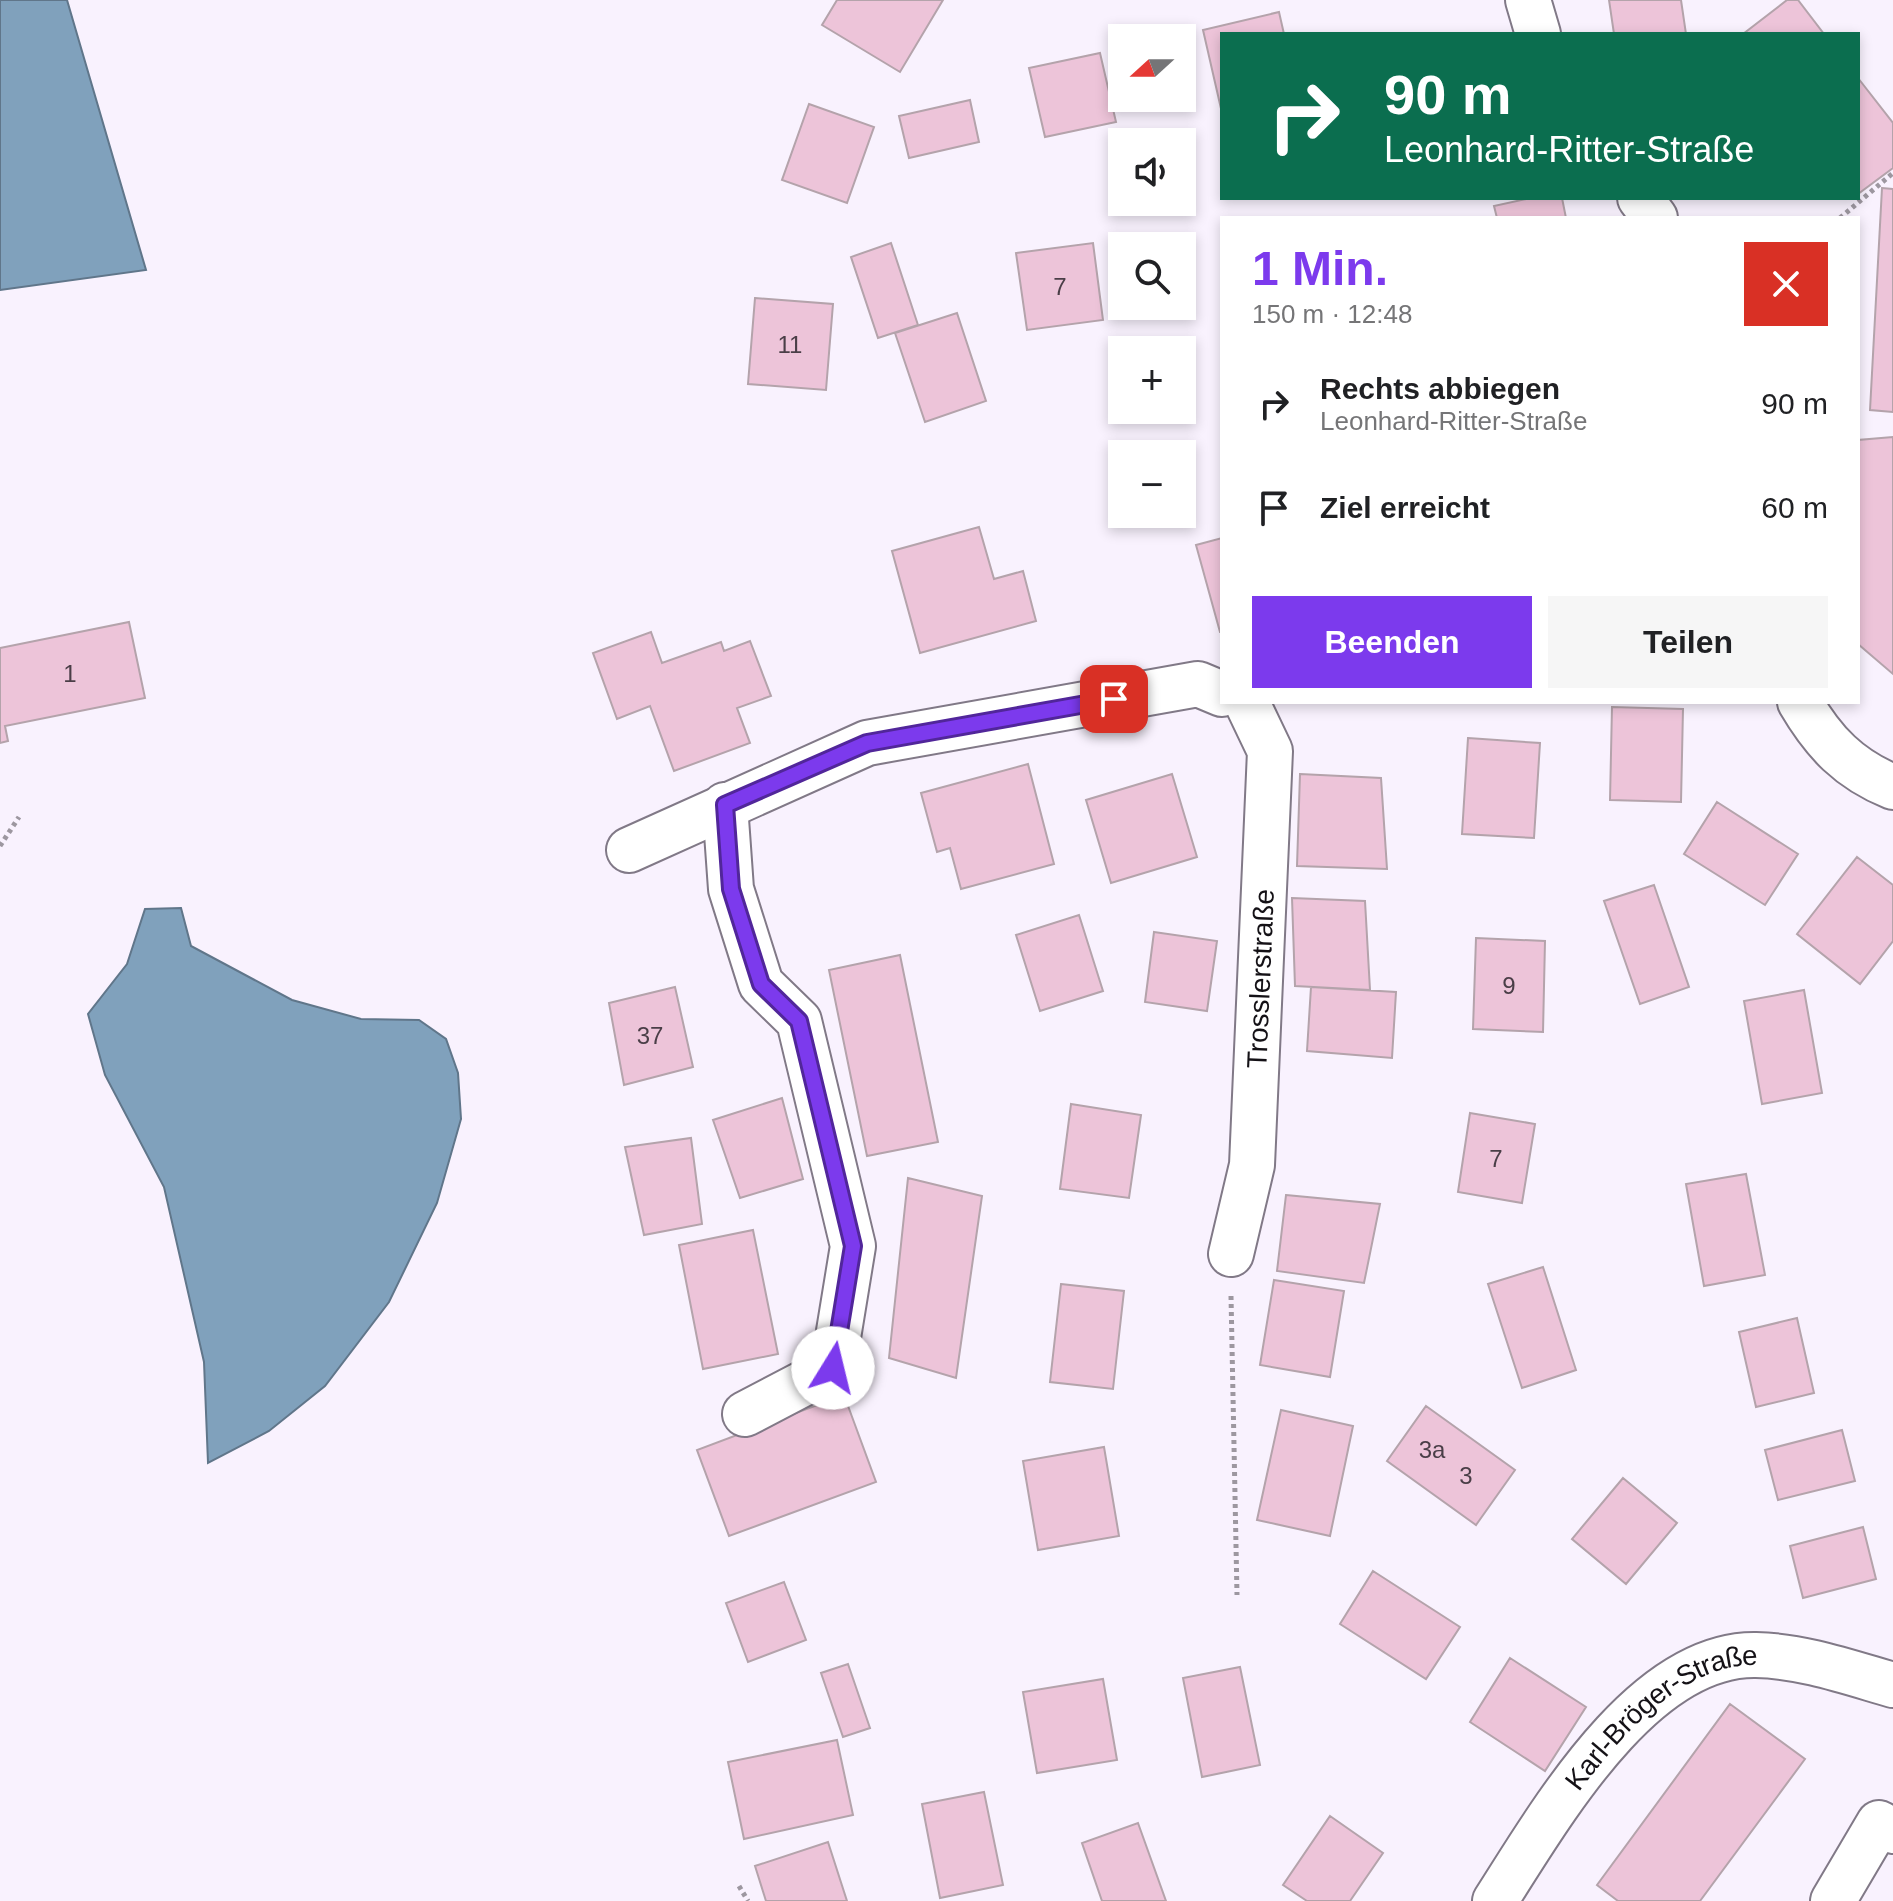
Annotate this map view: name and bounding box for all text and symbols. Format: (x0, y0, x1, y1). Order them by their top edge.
north arrow (1108, 24, 1196, 112)
map controls (1108, 24, 1196, 528)
text: 90 m (1384, 63, 1512, 126)
icon: right (1252, 64, 1356, 168)
button: sound (1108, 128, 1196, 216)
text: Leonhard-Ritter-Straße (1384, 129, 1754, 170)
button: search (1108, 232, 1196, 320)
text: 1 Min. (1252, 242, 1388, 295)
button: close (1744, 242, 1828, 326)
house number: 7 (1053, 273, 1067, 300)
text: 150 m · 12:48 (1252, 299, 1412, 329)
house number: 11 (778, 331, 802, 358)
button: + (1108, 336, 1196, 424)
text: Rechts abbiegen (1320, 372, 1560, 405)
icon: right (1252, 382, 1296, 426)
text: 90 m (1761, 387, 1828, 420)
text: Leonhard-Ritter-Straße (1320, 406, 1587, 436)
button: − (1108, 440, 1196, 528)
icon: arrive (1252, 486, 1296, 530)
text: Ziel erreicht (1320, 491, 1490, 524)
text: 60 m (1761, 491, 1828, 524)
button: Beenden (1252, 596, 1532, 688)
button: Teilen (1548, 596, 1828, 688)
house number: 1 (63, 660, 77, 687)
pin (1080, 665, 1148, 733)
icon: arrive (1092, 677, 1136, 721)
street label: Trosslerstraße (1241, 888, 1279, 1069)
house number: 9 (1502, 972, 1516, 999)
house number: 37 (637, 1022, 663, 1049)
house number: 7 (1489, 1145, 1503, 1172)
position arrow (791, 1326, 875, 1410)
house number: 3a (1419, 1436, 1446, 1463)
house number: 3 (1459, 1462, 1473, 1489)
street label: Karl-Bröger-Straße (1559, 1639, 1758, 1795)

